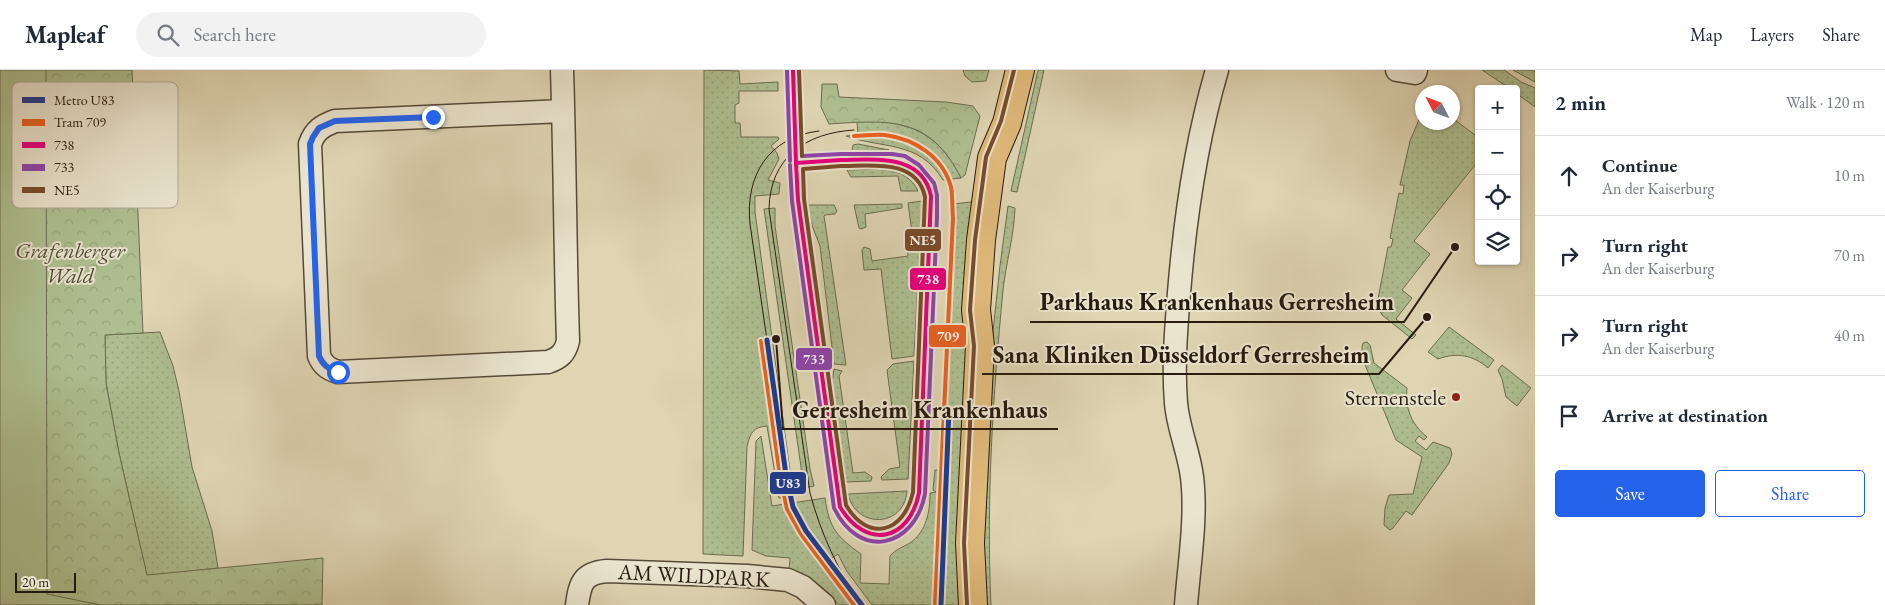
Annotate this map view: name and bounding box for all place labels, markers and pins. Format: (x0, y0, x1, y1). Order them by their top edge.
callout: Parkhaus Krankenhaus Gerresheim (1030, 283, 1404, 322)
callout: Sana Kliniken Düsseldorf Gerresheim (982, 335, 1379, 374)
place label: Sternenstele (1345, 383, 1446, 412)
callout: Gerresheim Krankenhaus (783, 390, 1058, 429)
marker: Sternenstele (1450, 391, 1462, 403)

